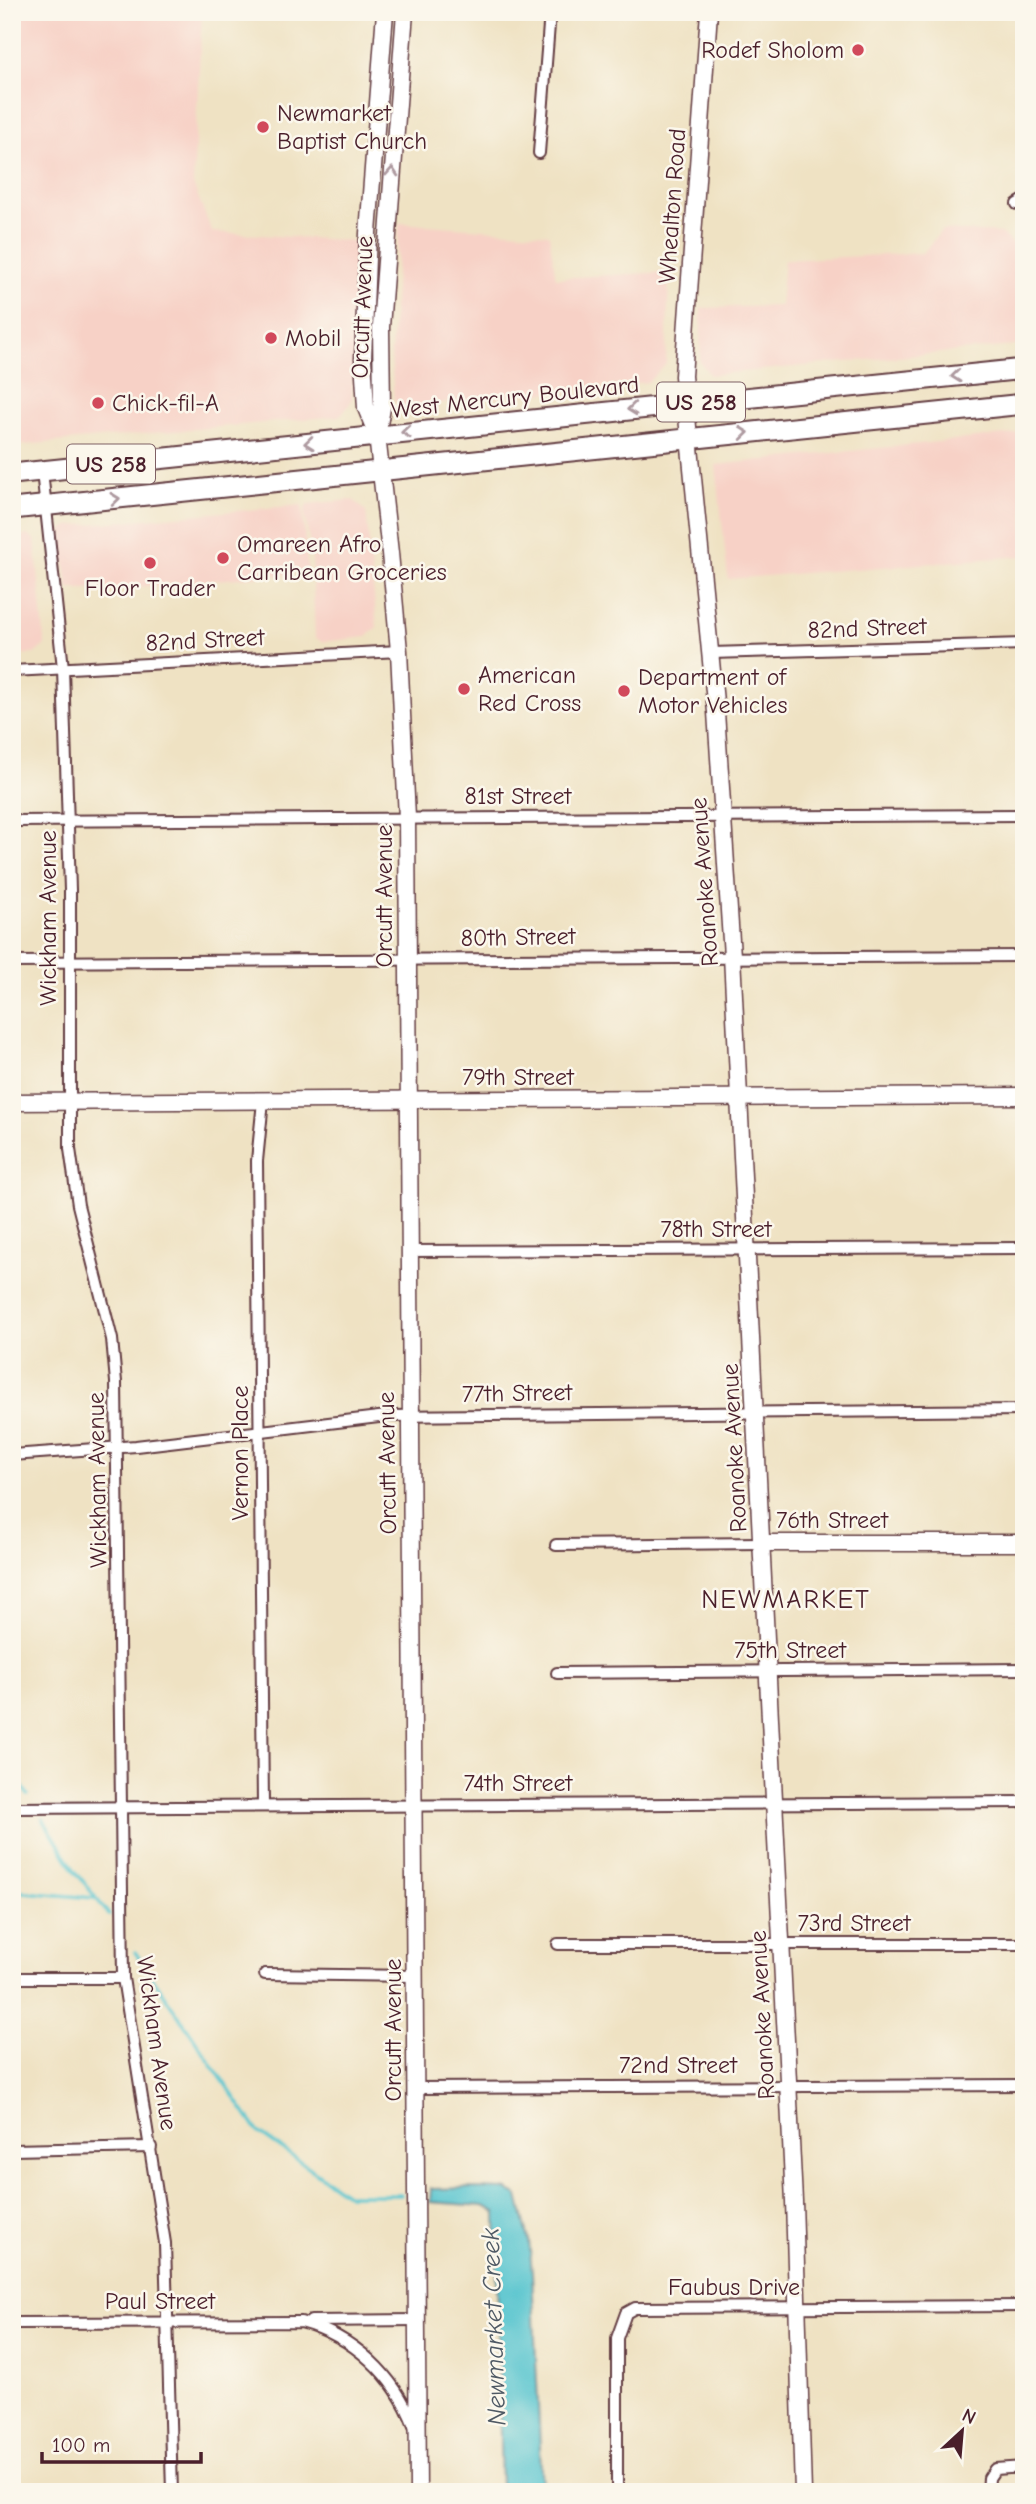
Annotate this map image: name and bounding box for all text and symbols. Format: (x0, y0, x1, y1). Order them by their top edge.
place label: Rodef Sholom (701, 36, 844, 64)
marker: Rodef Sholom (850, 42, 866, 58)
place label: Newmarket Baptist Church (277, 99, 427, 155)
marker: Newmarket Baptist Church (255, 119, 271, 135)
street label: Whealton Road (653, 128, 691, 284)
one-way arrow (384, 166, 399, 177)
street label: Orcutt Avenue (346, 235, 378, 379)
place label: Mobil (285, 324, 341, 352)
marker: Mobil (263, 330, 279, 346)
one-way arrow (950, 368, 962, 383)
street label: West Mercury Boulevard (389, 370, 641, 424)
road number: US 258 (657, 382, 745, 422)
place label: Chick-fil-A (112, 389, 219, 417)
marker: Chick-fil-A (90, 395, 106, 411)
one-way arrow (626, 402, 638, 417)
one-way arrow (400, 425, 412, 440)
one-way arrow (738, 425, 750, 440)
one-way arrow (304, 435, 315, 450)
road number: US 258 (67, 445, 155, 484)
one-way arrow (110, 492, 121, 507)
place label: Omareen Afro Carribean Groceries (237, 530, 447, 586)
marker: Omareen Afro Carribean Groceries (215, 550, 231, 566)
marker: Floor Trader (142, 555, 158, 571)
place label: Floor Trader (85, 574, 216, 602)
street label: 82nd Street (807, 612, 928, 644)
street label: 82nd Street (145, 623, 266, 657)
place label: American Red Cross (478, 661, 581, 717)
place label: Department of Motor Vehicles (638, 663, 788, 719)
marker: American Red Cross (456, 681, 472, 697)
marker: Department of Motor Vehicles (616, 683, 632, 699)
street label: 81st Street (465, 782, 573, 810)
street label: Roanoke Avenue (684, 797, 724, 967)
street label: Orcutt Avenue (370, 825, 398, 967)
street label: Wickham Avenue (34, 830, 62, 1006)
street label: 80th Street (460, 922, 577, 952)
street label: 79th Street (462, 1063, 575, 1091)
street label: 78th Street (660, 1215, 773, 1243)
street label: Roanoke Avenue (716, 1363, 752, 1533)
street label: 77th Street (461, 1378, 574, 1408)
street label: Vernon Place (226, 1386, 254, 1520)
street label: Orcutt Avenue (372, 1391, 402, 1535)
street label: Wickham Avenue (81, 1392, 113, 1568)
street label: 76th Street (776, 1506, 889, 1534)
district label: NEWMARKET (701, 1585, 871, 1615)
street label: 75th Street (734, 1636, 847, 1664)
street label: 74th Street (464, 1769, 574, 1797)
street label: 73rd Street (797, 1909, 912, 1937)
street label: Roanoke Avenue (744, 1930, 780, 2100)
street label: Wickham Avenue (131, 1954, 183, 2132)
street label: Orcutt Avenue (379, 1959, 407, 2101)
street label: 72nd Street (619, 2051, 738, 2079)
water label: Newmarket Creek (476, 2227, 512, 2426)
street label: Faubus Drive (668, 2273, 800, 2301)
street label: Paul Street (105, 2287, 216, 2315)
north arrow (928, 2396, 998, 2466)
text: N (959, 2404, 979, 2429)
scale bar (42, 2420, 201, 2464)
text: 100 m (52, 2433, 110, 2457)

